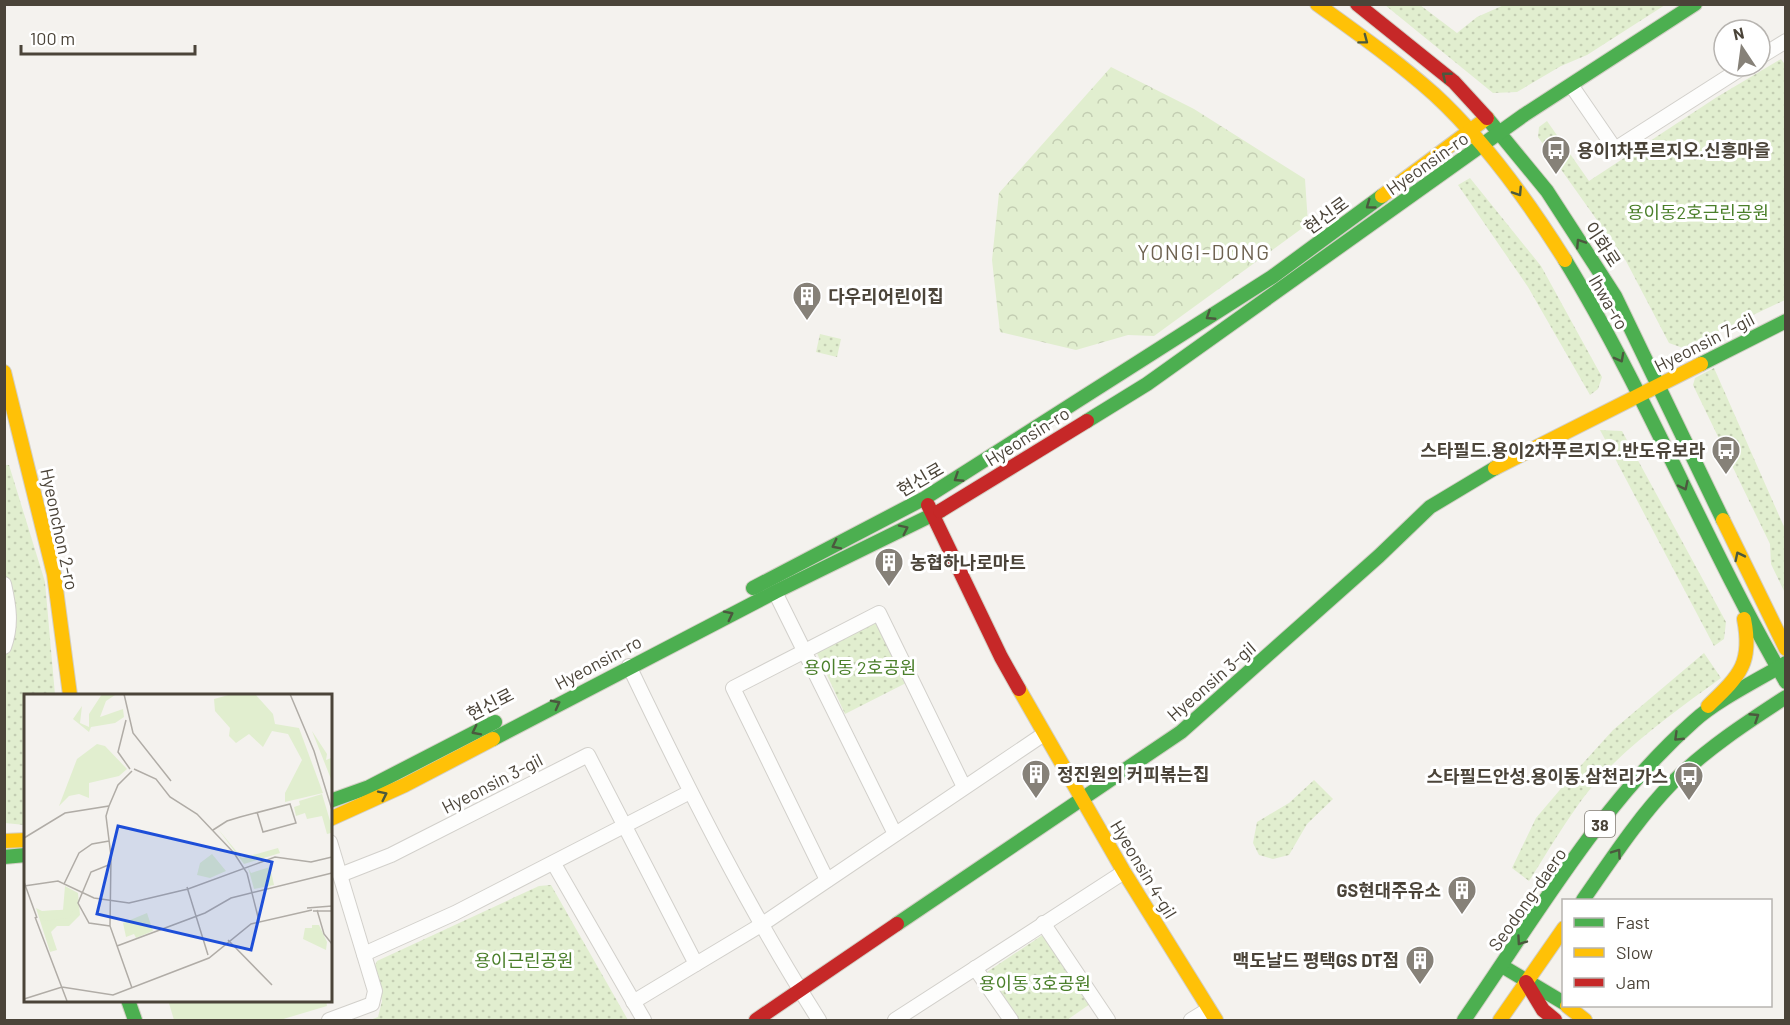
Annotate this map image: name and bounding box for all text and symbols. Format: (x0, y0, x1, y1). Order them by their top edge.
scale bar (21, 18, 195, 56)
north arrow (1712, 18, 1772, 78)
text: N (1731, 22, 1746, 43)
text: 100 m (30, 27, 75, 49)
one-way arrow (1357, 32, 1368, 43)
one-way arrow (1442, 72, 1453, 83)
street label: Hyeonsin-ro (1382, 127, 1472, 199)
bus stop icon: 용이1차푸르지오.신흥마을 (1540, 134, 1572, 176)
place label: 용이1차푸르지오.신흥마을 (1577, 139, 1770, 161)
one-way arrow (1511, 185, 1522, 196)
street label: 현신로 (1299, 191, 1353, 239)
one-way arrow (1366, 197, 1377, 208)
park label: 용이동2호근린공원 (1627, 201, 1769, 223)
street label: 이화로 (1580, 217, 1626, 271)
district label: YONGI-DONG (1137, 239, 1271, 264)
one-way arrow (1576, 239, 1588, 249)
street label: Ihwa-ro (1585, 271, 1633, 333)
building icon: 다우리어린이집 (791, 280, 823, 322)
place label: 다우리어린이집 (828, 285, 944, 307)
street label: Hyeonsin 7-gil (1650, 307, 1758, 377)
one-way arrow (1206, 309, 1217, 320)
one-way arrow (1612, 351, 1624, 362)
street label: Hyeonsin-ro (981, 401, 1073, 471)
bus stop icon: 스타필드.용이2차푸르지오.반도유보라 (1710, 434, 1742, 476)
place label: 스타필드.용이2차푸르지오.반도유보라 (1420, 439, 1705, 461)
street label: 현신로 (893, 457, 947, 501)
street label: Hyeonchon 2-ro (36, 466, 84, 592)
one-way arrow (954, 470, 964, 482)
one-way arrow (1677, 480, 1688, 490)
one-way arrow (898, 525, 909, 536)
one-way arrow (831, 537, 842, 549)
building icon: 농협하나로마트 (873, 546, 905, 588)
place label: 농협하나로마트 (910, 551, 1026, 573)
one-way arrow (1734, 551, 1746, 562)
one-way arrow (723, 611, 733, 622)
street label: Hyeonsin-ro (551, 630, 645, 694)
street label: Hyeonsin 3-gil (1162, 637, 1260, 725)
park label: 용이동 2호공원 (804, 656, 916, 678)
street label: 현신로 (463, 683, 517, 725)
inset map (24, 694, 332, 1001)
one-way arrow (550, 700, 560, 711)
one-way arrow (1748, 713, 1759, 724)
one-way arrow (472, 724, 483, 735)
one-way arrow (1674, 730, 1684, 741)
street label: Hyeonsin 3-gil (438, 748, 546, 818)
building icon: 정진원의 커피볶는집 (1020, 758, 1052, 800)
bus stop icon: 스타필드안성.용이동.삼천리가스 (1673, 760, 1705, 802)
place label: 정진원의 커피볶는집 (1057, 763, 1210, 785)
place label: 스타필드안성.용이동.삼천리가스 (1426, 765, 1668, 787)
one-way arrow (377, 790, 388, 802)
road number: 38 (1585, 811, 1615, 837)
street label: Hyeonsin 4-gil (1106, 816, 1182, 922)
street label: Seodong-daero (1483, 843, 1571, 955)
one-way arrow (1610, 848, 1621, 859)
building icon: GS현대주유소 (1446, 874, 1478, 916)
place label: GS현대주유소 (1336, 879, 1441, 901)
legend (1562, 899, 1772, 1007)
text: Fast (1616, 911, 1650, 933)
one-way arrow (1517, 934, 1528, 945)
text: Slow (1616, 941, 1653, 963)
building icon: 맥도날드 평택GS DT점 (1404, 944, 1436, 986)
park label: 용이근린공원 (474, 949, 574, 971)
place label: 맥도날드 평택GS DT점 (1233, 949, 1399, 971)
text: Jam (1616, 971, 1650, 993)
park label: 용이동 3호공원 (979, 972, 1091, 994)

